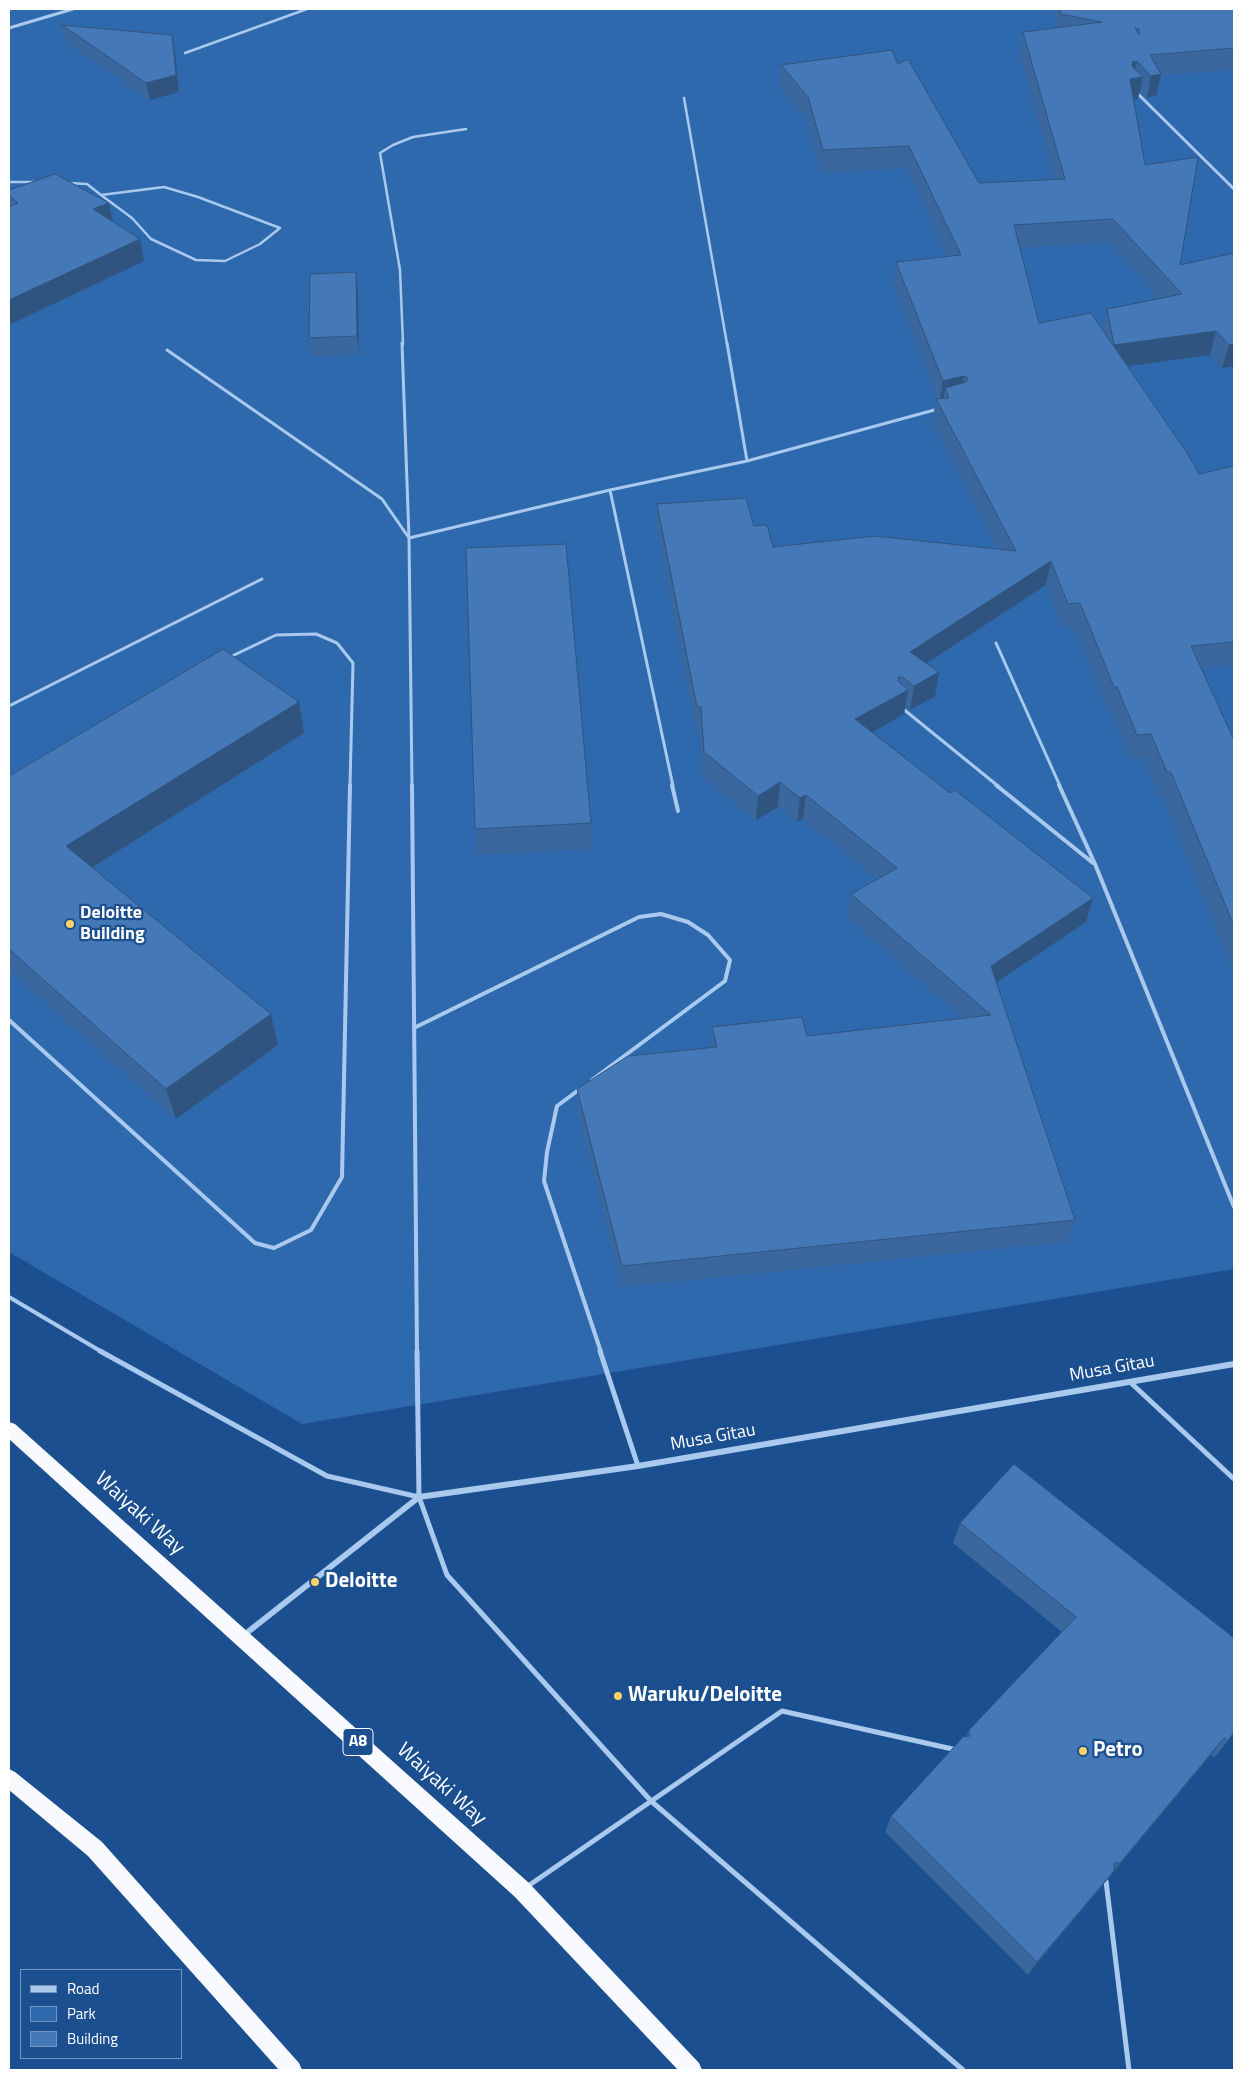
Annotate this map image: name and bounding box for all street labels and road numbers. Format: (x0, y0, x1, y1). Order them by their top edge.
street label: Musa Gitau (1068, 1351, 1156, 1387)
street label: Musa Gitau (669, 1420, 757, 1456)
street label: Waiyaki Way (89, 1467, 189, 1561)
road number: A8 (343, 1728, 373, 1755)
street label: Waiyaki Way (391, 1738, 491, 1832)

